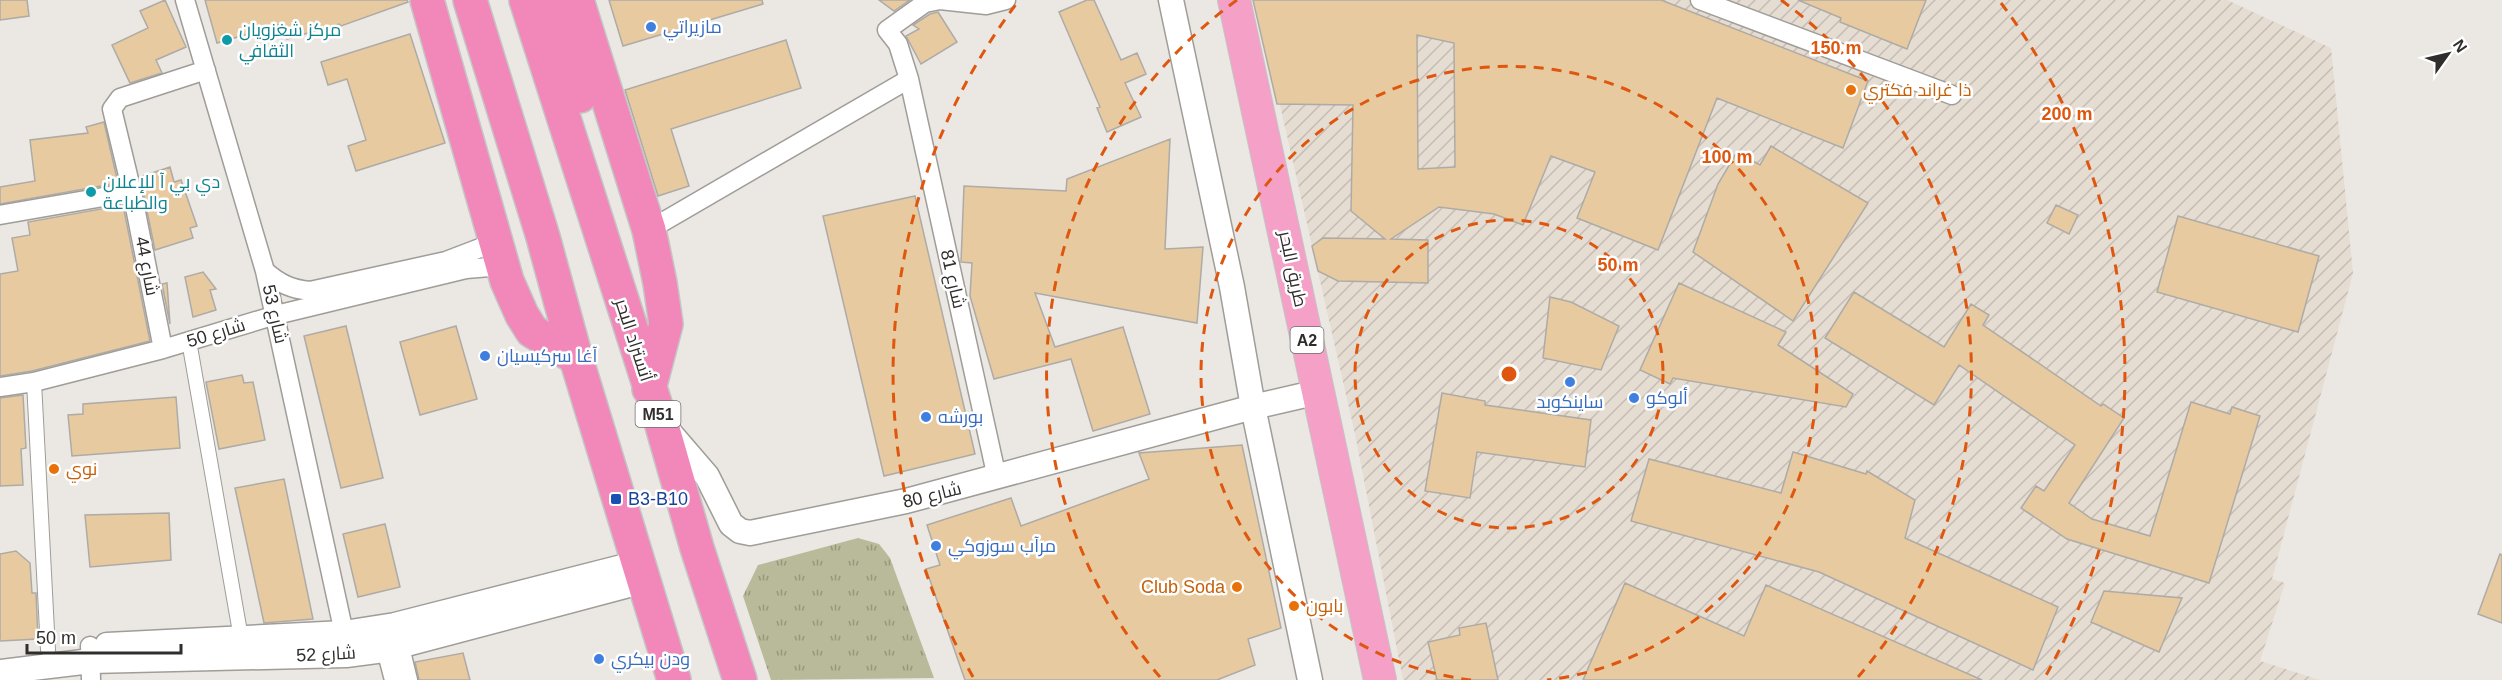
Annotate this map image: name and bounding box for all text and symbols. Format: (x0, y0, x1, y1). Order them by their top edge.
place label: مازيراتي (663, 17, 722, 41)
place label: مركز شغزويان الثقافي (239, 20, 341, 65)
marker: مازيراتي (644, 20, 658, 34)
north arrow (2418, 24, 2478, 84)
marker: مركز شغزويان الثقافي (220, 33, 234, 47)
text: N (2450, 36, 2470, 55)
text: 150 m (1810, 38, 1862, 58)
place label: ذا غراند فكتري (1863, 80, 1971, 104)
marker: ذا غراند فكتري (1844, 83, 1858, 97)
text: 200 m (2041, 104, 2093, 124)
text: 100 m (1701, 147, 1753, 167)
place label: دي بي آ للإعلان والطباعة (103, 172, 220, 214)
marker: دي بي آ للإعلان والطباعة (84, 185, 98, 199)
street label: طريق البحر (1273, 228, 1311, 309)
street label: شارع 44 (130, 235, 163, 298)
street label: شارع 81 (935, 248, 969, 311)
text: 50 m (1597, 255, 1639, 275)
street label: شارع 53 (257, 283, 291, 346)
street label: أتستراد البحر (610, 295, 658, 384)
street label: شارع 50 (184, 315, 248, 353)
road number: A2 (1290, 327, 1324, 353)
place label: آغا سركيسيان (497, 346, 598, 367)
marker: آغا سركيسيان (478, 349, 492, 363)
centre of rings (1499, 364, 1519, 384)
marker: ساينكوبد (1563, 375, 1577, 389)
place label: ألوكو (1646, 387, 1688, 409)
marker: ألوكو (1627, 391, 1641, 405)
place label: ساينكوبد (1537, 392, 1603, 413)
road number: M51 (636, 401, 680, 427)
place label: بورشه (938, 407, 983, 428)
marker: بورشه (919, 410, 933, 424)
place label: نوي (66, 459, 97, 483)
marker: نوي (47, 462, 61, 476)
street label: شارع 80 (901, 478, 964, 514)
place label: B3-B10 (628, 489, 688, 509)
marker: B3-B10 (609, 492, 623, 506)
place label: مرآب سوزوكي (948, 536, 1056, 560)
marker: مرآب سوزوكي (929, 539, 943, 553)
place label: Club Soda (1141, 577, 1226, 597)
marker: Club Soda (1230, 580, 1244, 594)
place label: بابون (1306, 596, 1343, 617)
marker: بابون (1287, 599, 1301, 613)
scale bar (27, 617, 182, 655)
text: 50 m (36, 628, 76, 648)
street label: شارع 52 (296, 642, 357, 668)
place label: ودن بيكري (611, 649, 690, 673)
marker: ودن بيكري (592, 652, 606, 666)

